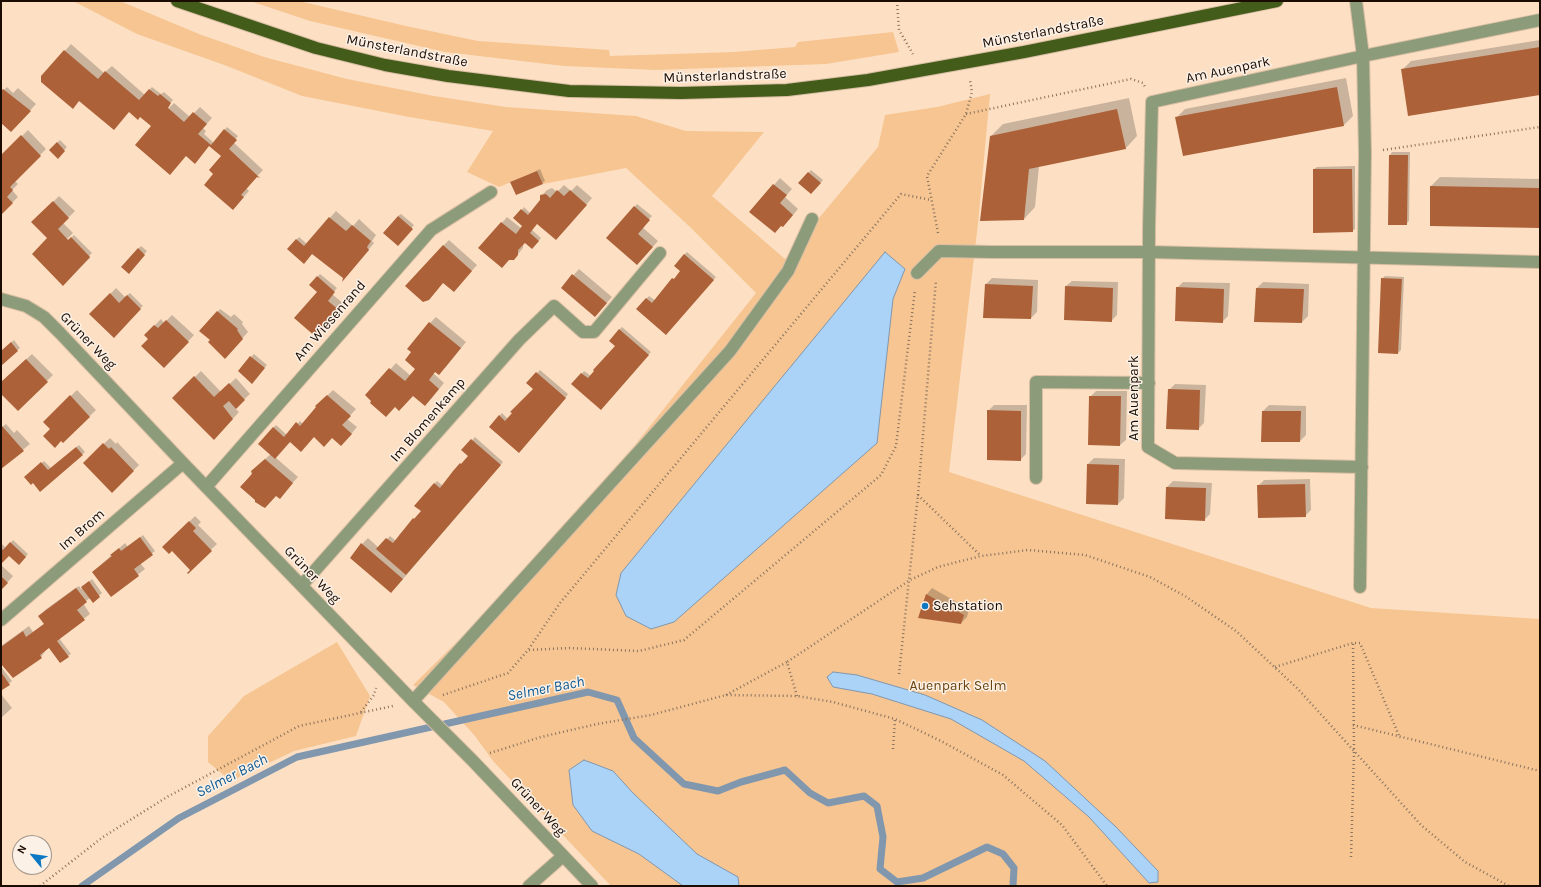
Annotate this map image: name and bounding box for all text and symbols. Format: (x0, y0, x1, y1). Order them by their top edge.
street label: Münsterlandstraße (981, 12, 1105, 52)
street label: Münsterlandstraße (345, 31, 469, 71)
street label: Am Auenpark (1184, 53, 1272, 87)
street label: Münsterlandstraße (663, 65, 787, 87)
street label: Am Wiesenrand (291, 277, 369, 365)
street label: Grüner Weg (56, 309, 120, 373)
street label: Am Auenpark (1126, 355, 1142, 441)
street label: Im Blomenkamp (387, 374, 469, 466)
street label: Im Brom (56, 506, 108, 554)
street label: Grüner Weg (280, 543, 344, 607)
place label: Sehstation (933, 598, 1003, 614)
marker: Sehstation (920, 601, 930, 611)
water label: Selmer Bach (506, 673, 586, 705)
park label: Auenpark Selm (910, 678, 1006, 694)
water label: Selmer Bach (193, 750, 271, 802)
street label: Grüner Weg (507, 774, 569, 840)
north arrow (12, 835, 52, 875)
text: N (14, 843, 30, 856)

